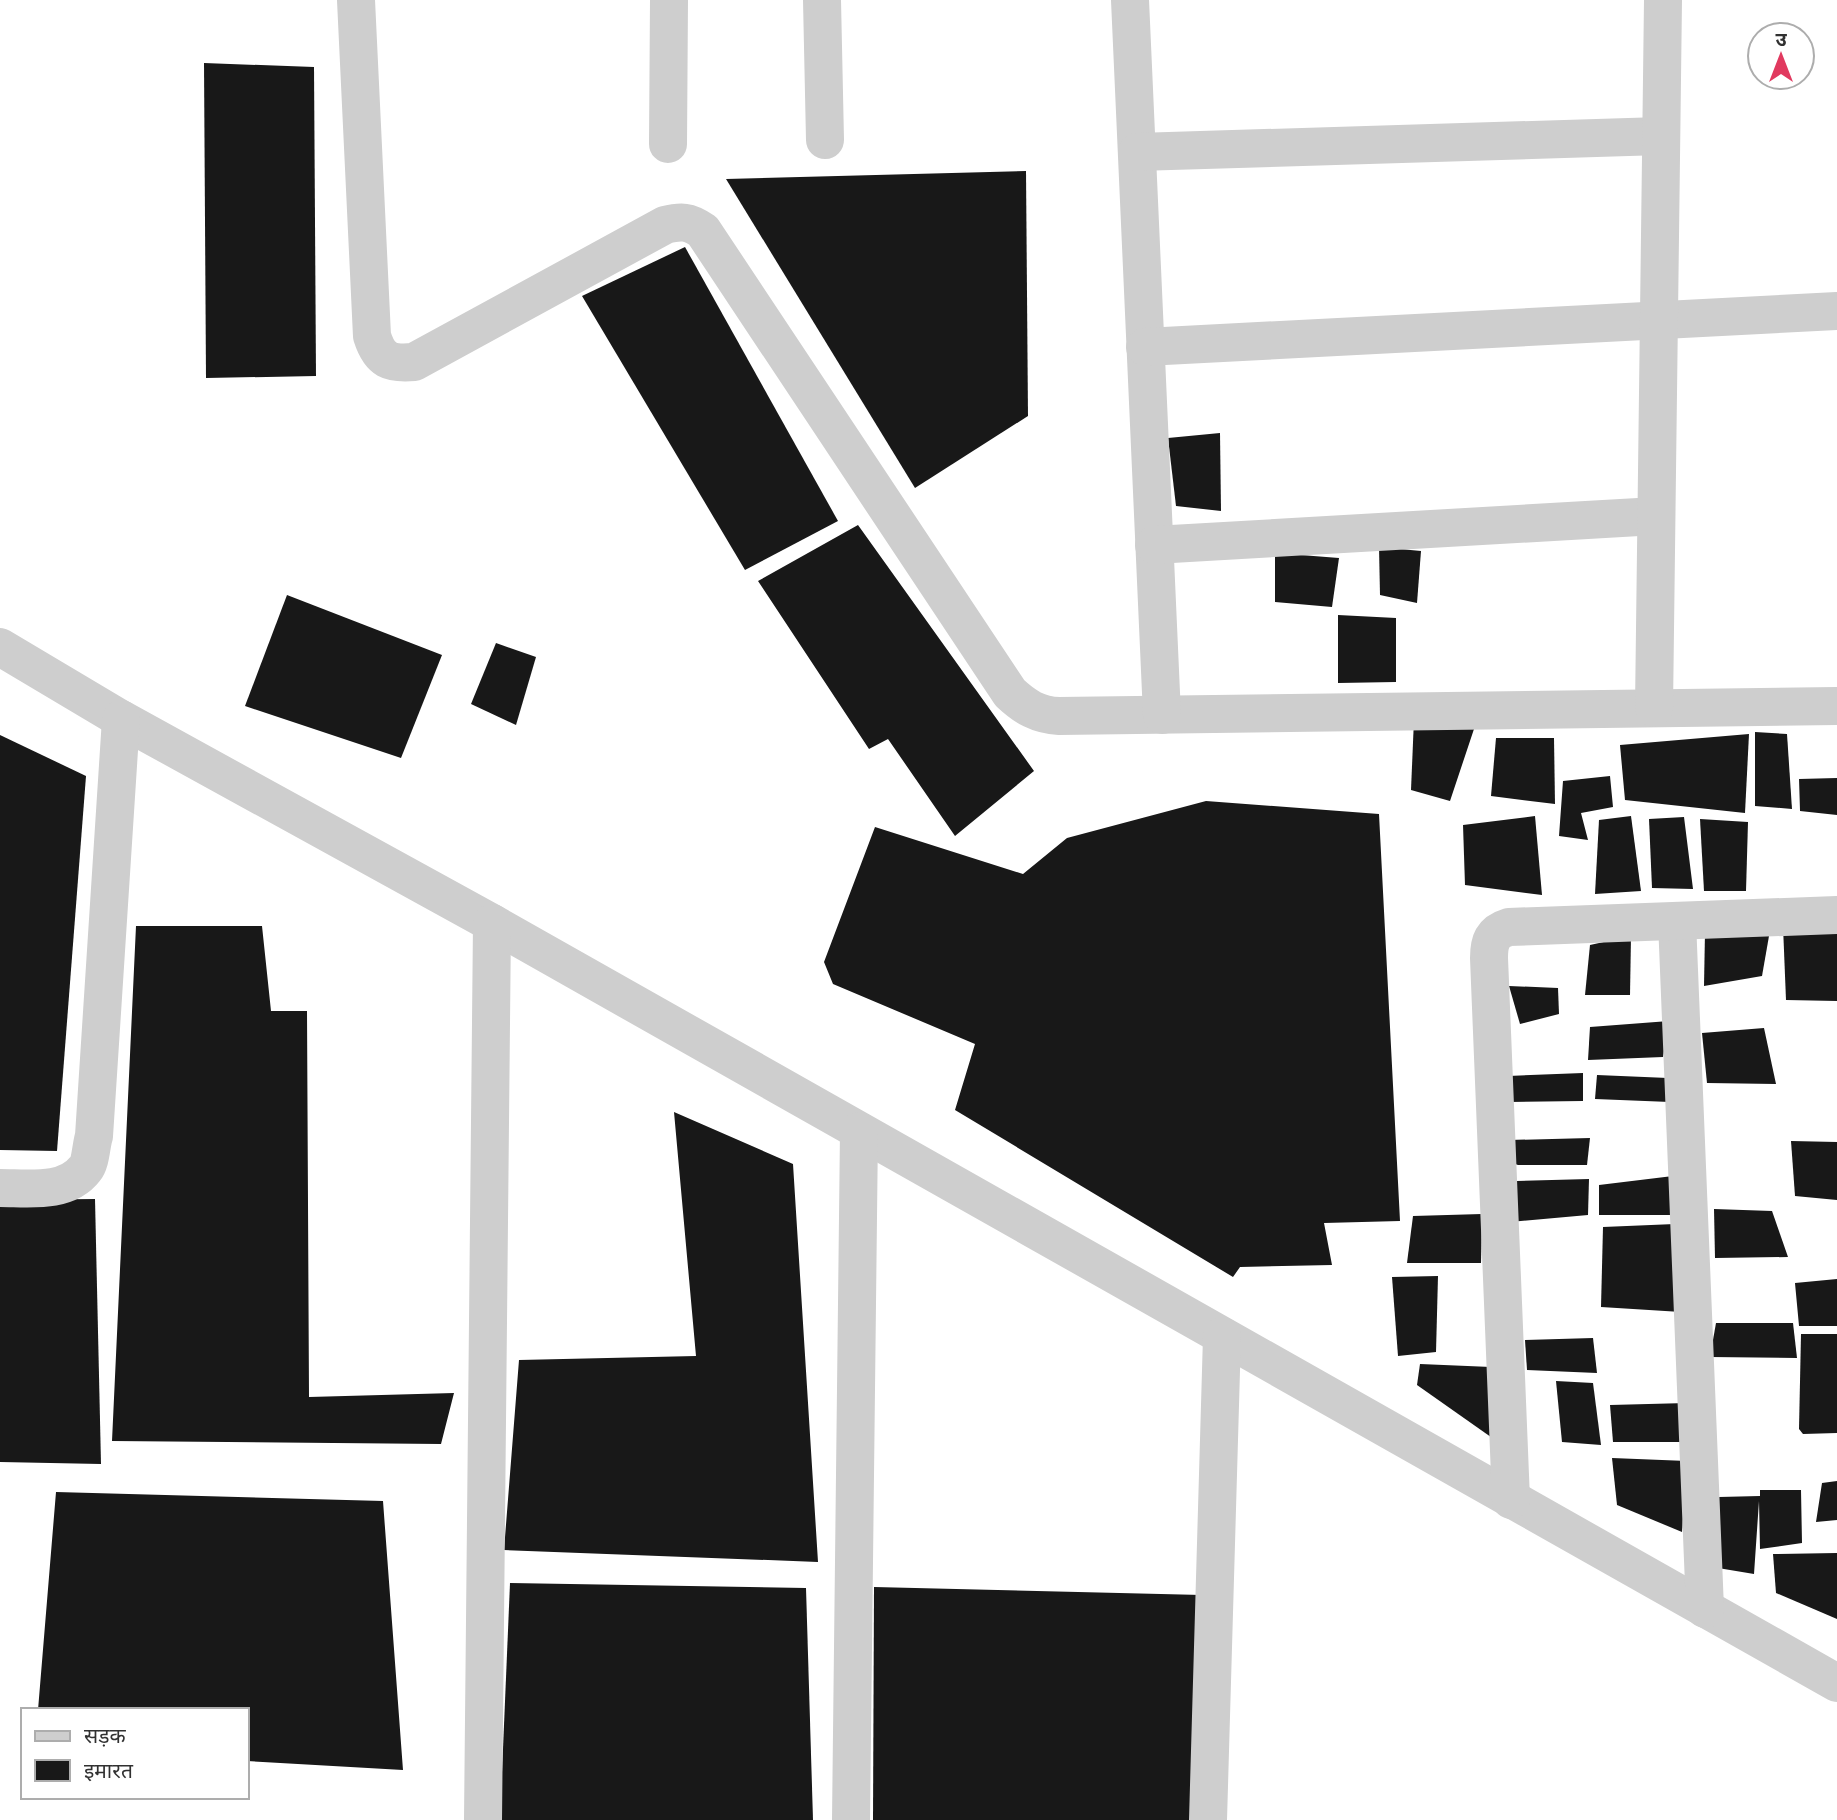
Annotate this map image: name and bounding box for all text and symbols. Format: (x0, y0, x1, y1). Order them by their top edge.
north arrow (1746, 21, 1816, 91)
text: उ (1775, 28, 1787, 51)
legend (21, 1708, 248, 1799)
text: सड़क (84, 1723, 126, 1748)
text: इमारत (84, 1758, 134, 1783)

